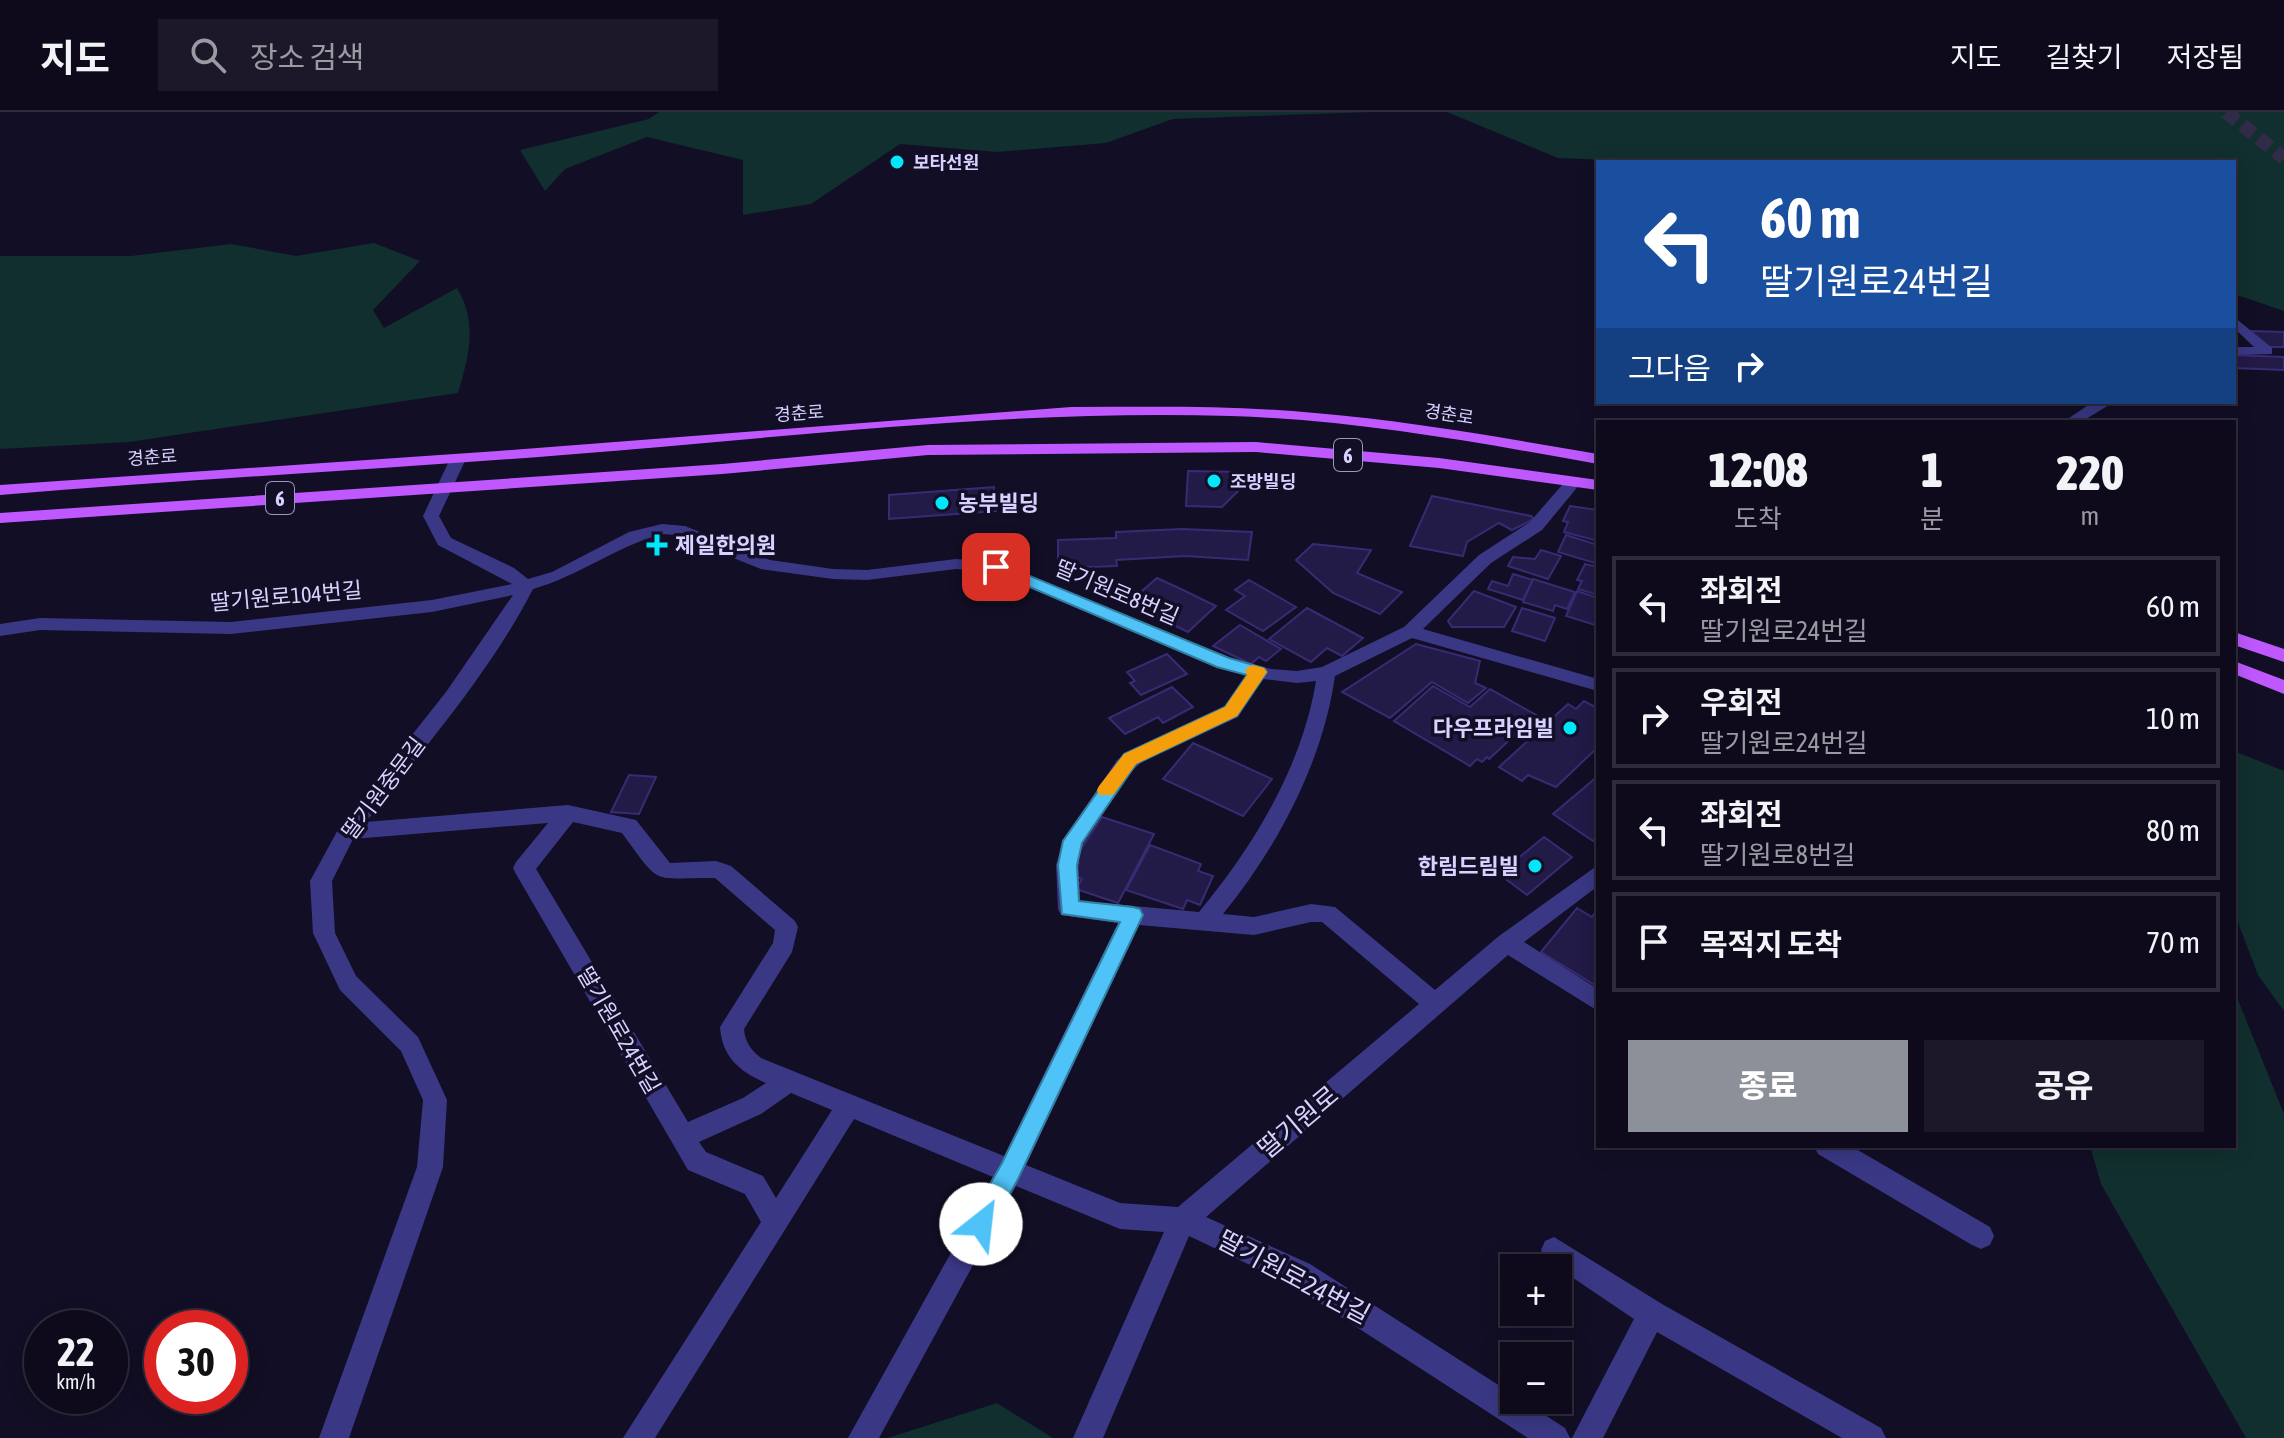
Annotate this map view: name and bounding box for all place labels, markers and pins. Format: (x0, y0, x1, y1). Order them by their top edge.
place label: 보타선원 (913, 152, 979, 173)
marker: 보타선원 (888, 153, 906, 171)
place label: 조방빌딩 (1230, 471, 1296, 492)
marker: 조방빌딩 (1205, 472, 1223, 490)
place label: 농부빌딩 (958, 490, 1039, 516)
marker: 농부빌딩 (933, 494, 951, 512)
place label: 제일한의원 (675, 532, 776, 558)
pin (962, 533, 1030, 601)
marker: 제일한의원 (646, 534, 668, 556)
place label: 다우프라임빌 (1433, 715, 1554, 741)
marker: 다우프라임빌 (1561, 719, 1579, 737)
place label: 한림드림빌 (1418, 853, 1519, 879)
marker: 한림드림빌 (1526, 857, 1544, 875)

